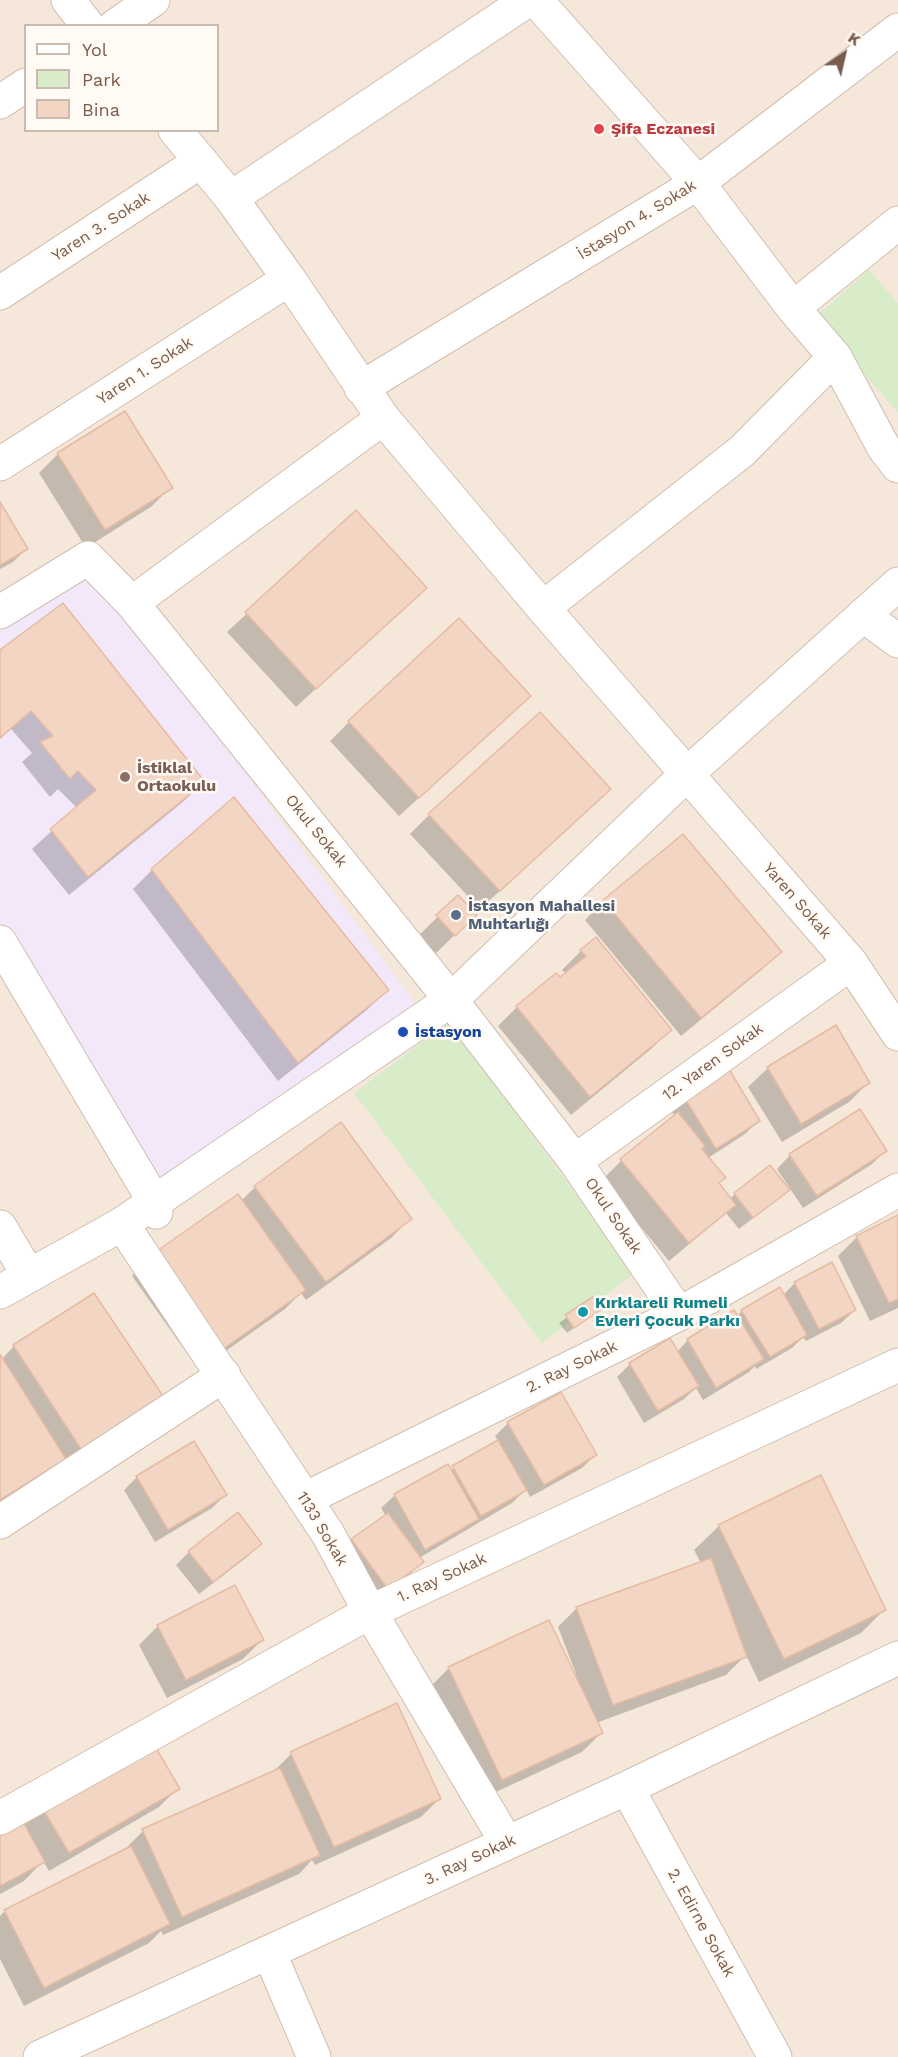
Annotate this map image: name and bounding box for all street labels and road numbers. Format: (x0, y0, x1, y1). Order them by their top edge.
street label: İstasyon 4. Sokak (574, 176, 700, 264)
street label: Yaren 3. Sokak (48, 188, 154, 266)
street label: Yaren 1. Sokak (93, 333, 197, 409)
street label: Okul Sokak (281, 791, 351, 871)
street label: Yaren Sokak (759, 859, 835, 943)
street label: 12. Yaren Sokak (659, 1019, 767, 1105)
street label: Okul Sokak (580, 1174, 646, 1258)
street label: 2. Ray Sokak (523, 1337, 621, 1397)
street label: 1133 Sokak (292, 1488, 352, 1570)
street label: 1. Ray Sokak (395, 1549, 489, 1607)
street label: 3. Ray Sokak (421, 1830, 519, 1890)
street label: 2. Edirne Sokak (663, 1865, 739, 1981)

